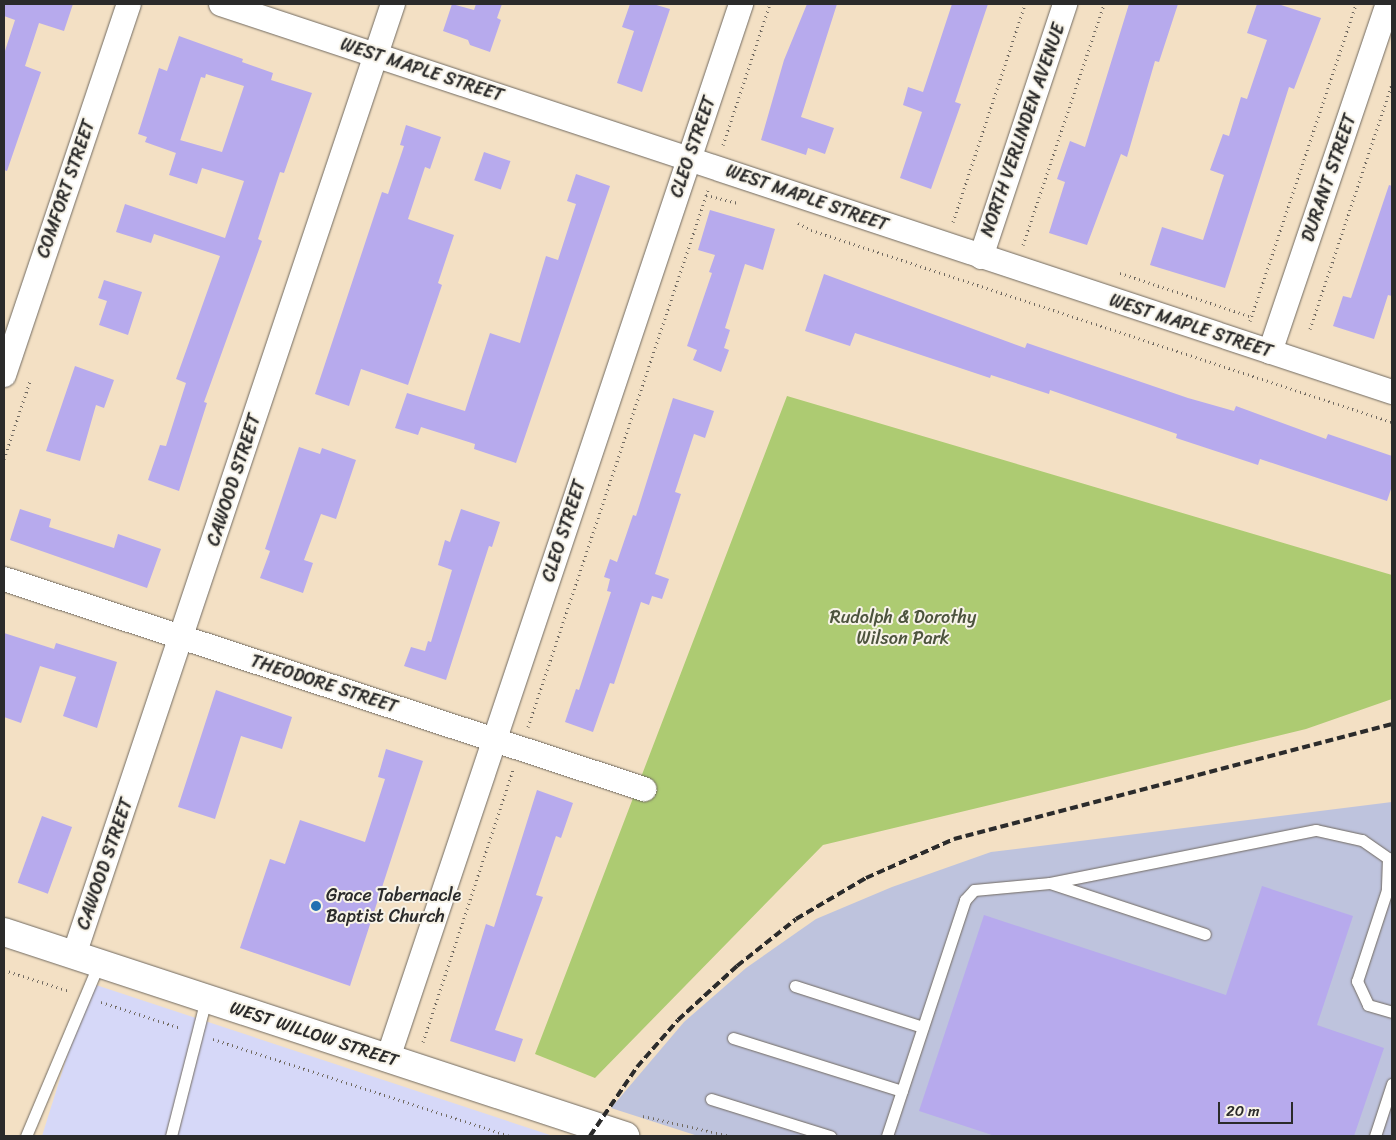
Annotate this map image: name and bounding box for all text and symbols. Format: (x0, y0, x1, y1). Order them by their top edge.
street label: NORTH VERLINDEN AVENUE (977, 21, 1069, 239)
street label: WEST MAPLE STREET (338, 33, 506, 107)
street label: CLEO STREET (665, 93, 721, 201)
street label: DURANT STREET (1297, 111, 1361, 245)
street label: COMFORT STREET (32, 116, 100, 262)
street label: WEST MAPLE STREET (723, 160, 891, 236)
street label: WEST MAPLE STREET (1107, 289, 1275, 363)
street label: CAWOOD STREET (202, 411, 266, 549)
street label: CLEO STREET (537, 477, 591, 585)
park label: Rudolph & Dorothy Wilson Park (829, 607, 977, 650)
street label: THEODORE STREET (247, 650, 401, 718)
street label: CAWOOD STREET (72, 795, 138, 933)
place label: Grace Tabernacle Baptist Church (326, 885, 463, 928)
marker: Grace Tabernacle Baptist Church (310, 900, 322, 912)
street label: WEST WILLOW STREET (226, 996, 402, 1072)
scale bar (1221, 1092, 1296, 1124)
text: 20 m (1226, 1098, 1260, 1124)

